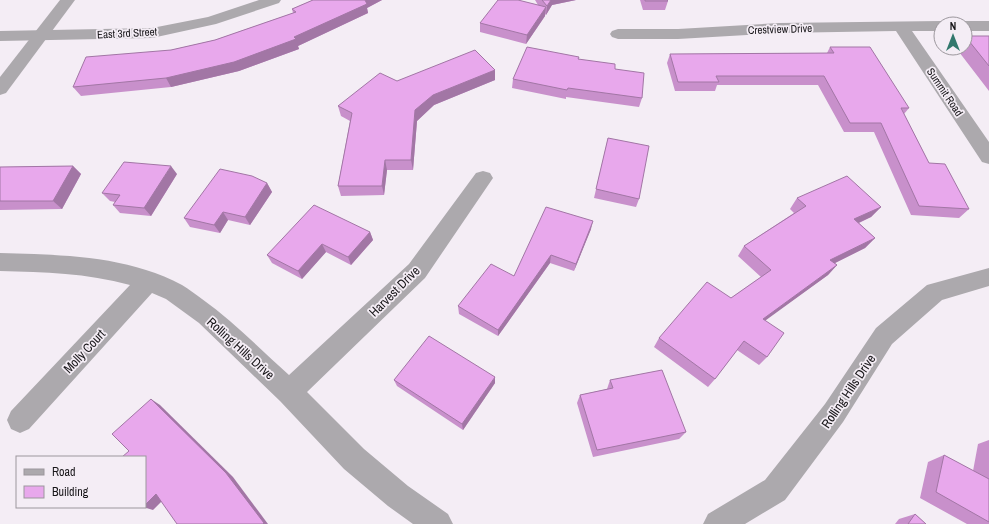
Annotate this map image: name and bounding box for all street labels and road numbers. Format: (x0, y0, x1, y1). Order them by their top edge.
street label: Crestview Drive (748, 21, 812, 37)
street label: East 3rd Street (97, 24, 158, 42)
street label: Summit Road (924, 65, 966, 119)
street label: Harvest Drive (365, 262, 423, 320)
street label: Rolling Hills Drive (203, 314, 278, 383)
street label: Molly Court (60, 326, 109, 377)
street label: Rolling Hills Drive (818, 351, 879, 431)

